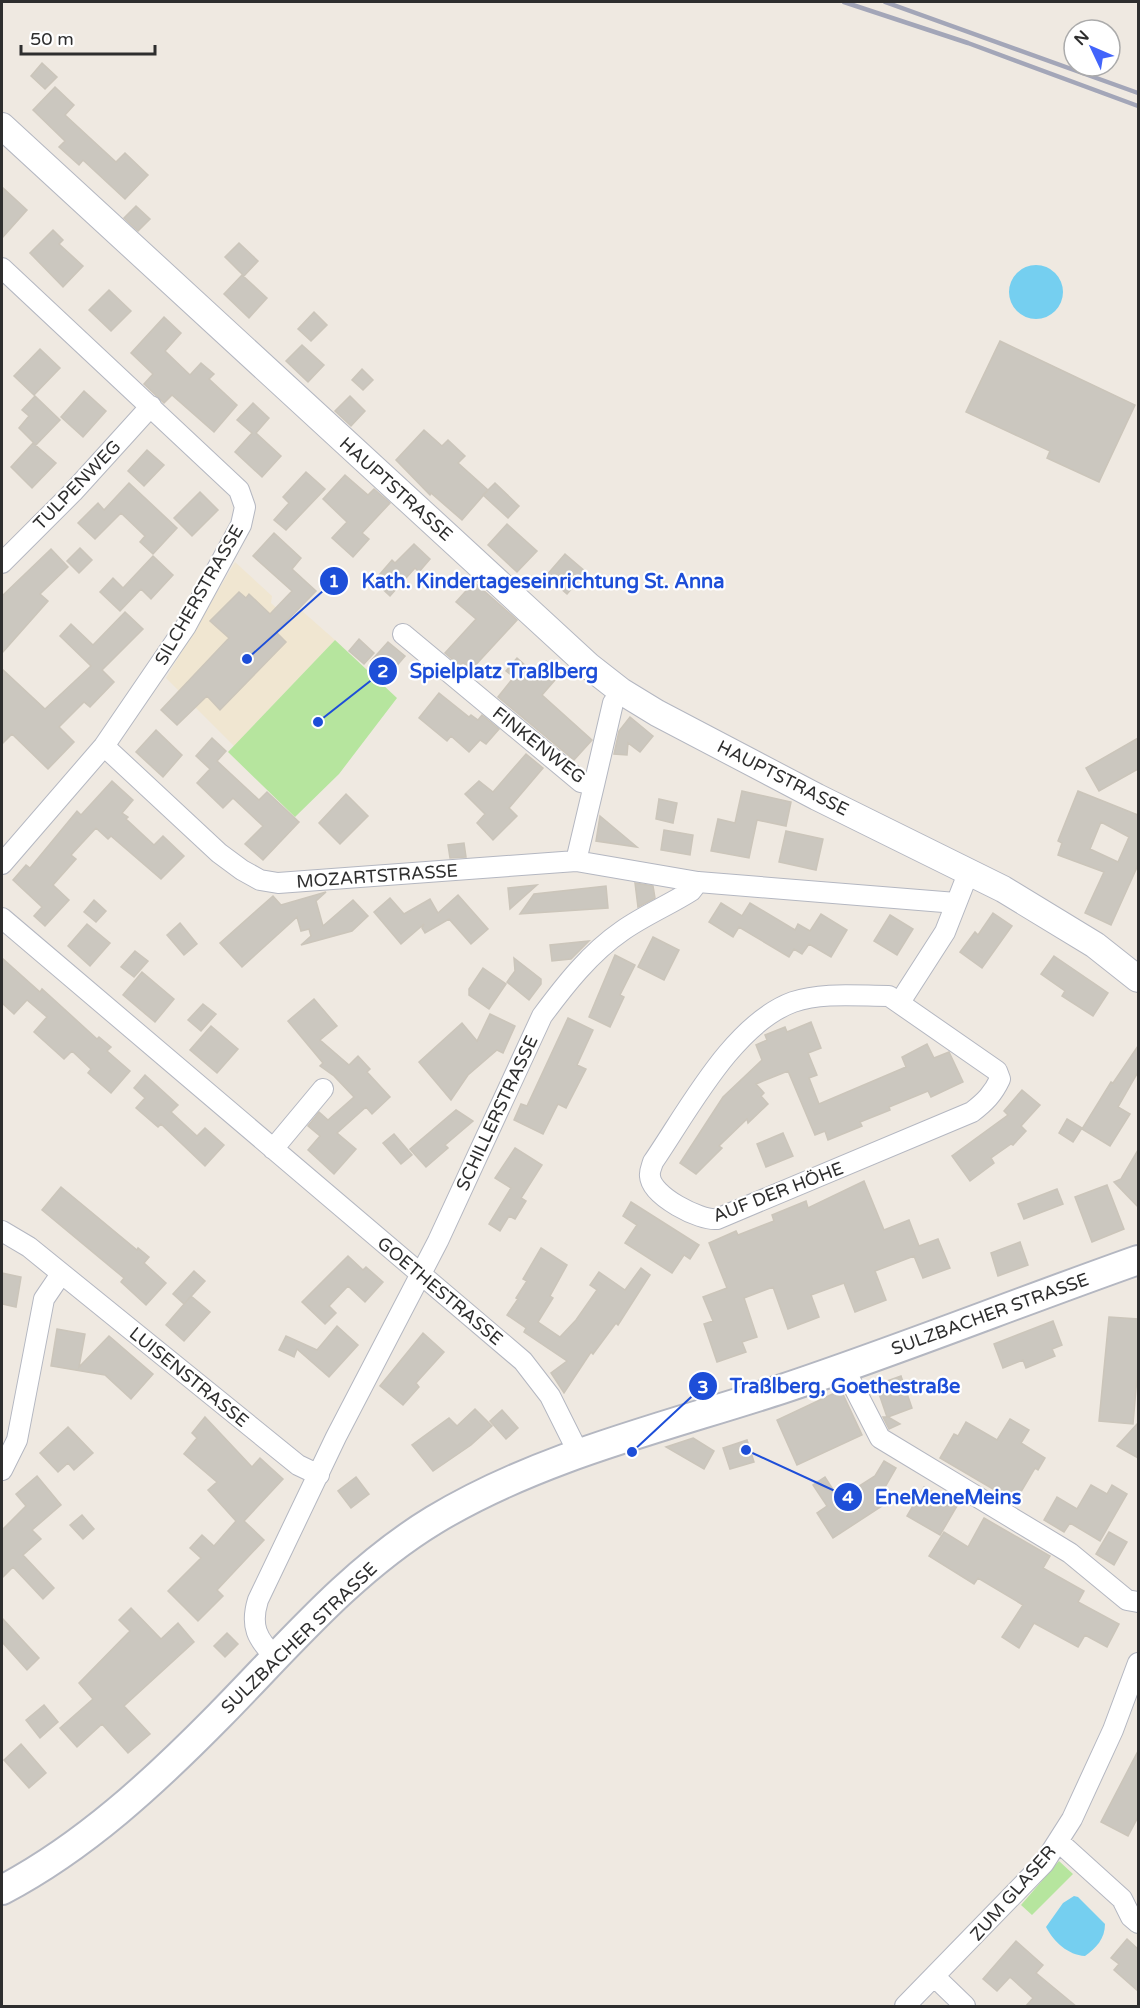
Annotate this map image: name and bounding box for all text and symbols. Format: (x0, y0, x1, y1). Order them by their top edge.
scale bar (21, 18, 154, 56)
north arrow (1062, 18, 1122, 78)
text: N (1070, 27, 1094, 50)
text: 50 m (30, 28, 74, 50)
street label: HAUPTSTRASSE (335, 432, 457, 546)
street label: TULPENWEG (29, 436, 125, 534)
street label: SILCHERSTRASSE (150, 521, 248, 669)
callout: Kath. Kindertageseinrichtung St. Anna (319, 562, 736, 600)
text: 1 (328, 570, 340, 592)
text: Kath. Kindertageseinrichtung St. Anna (361, 570, 725, 594)
callout: Spielplatz Traßlberg (368, 652, 610, 690)
text: 2 (377, 660, 389, 682)
text: Spielplatz Traßlberg (410, 660, 598, 684)
street label: FINKENWEG (488, 702, 590, 788)
street label: HAUPTSTRASSE (714, 735, 852, 821)
street label: MOZARTSTRASSE (295, 859, 459, 893)
street label: SCHILLERSTRASSE (451, 1032, 543, 1194)
street label: AUF DER HÖHE (710, 1157, 846, 1227)
street label: GOETHESTRASSE (373, 1232, 507, 1350)
street label: SULZBACHER STRASSE (888, 1268, 1092, 1360)
street label: LUISENSTRASSE (125, 1322, 253, 1432)
callout: Traßlberg, Goethestraße (688, 1367, 972, 1405)
text: Traßlberg, Goethestraße (729, 1375, 960, 1399)
text: 3 (697, 1376, 709, 1398)
callout: EneMeneMeins (833, 1478, 1033, 1516)
text: 4 (842, 1486, 854, 1508)
text: EneMeneMeins (875, 1486, 1022, 1510)
street label: SULZBACHER STRASSE (216, 1558, 382, 1718)
street label: ZUM GLASER (965, 1841, 1061, 1945)

